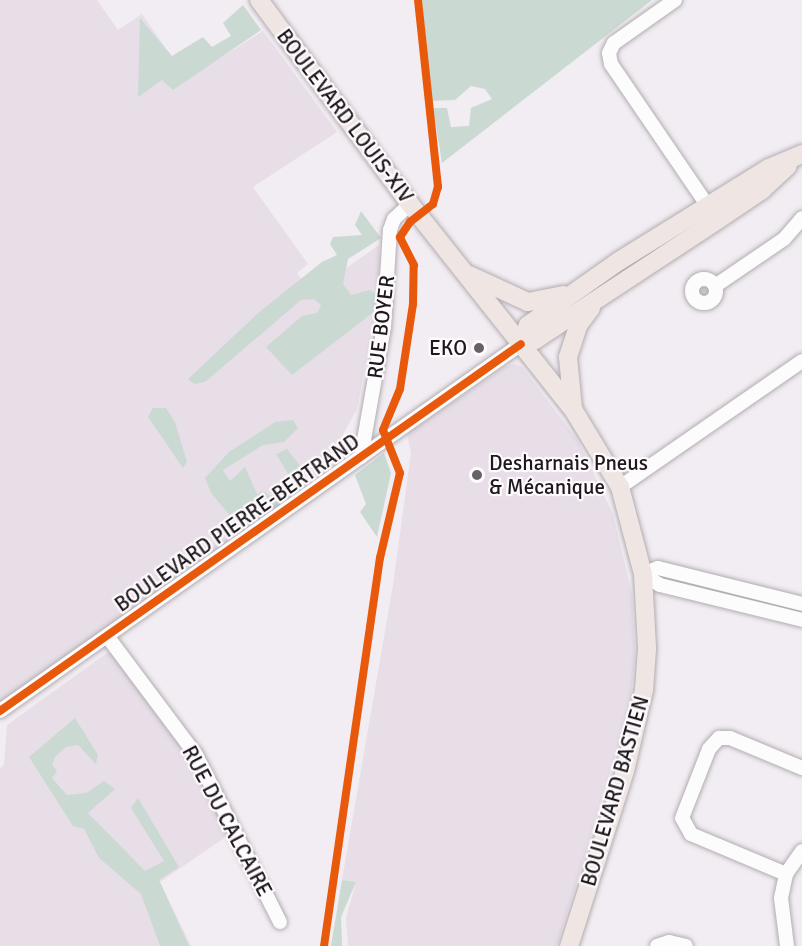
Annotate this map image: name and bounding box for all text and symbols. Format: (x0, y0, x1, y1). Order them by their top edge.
street label: BOULEVARD LOUIS-XIV (271, 24, 419, 208)
street label: RUE BOYER (362, 274, 400, 380)
place label: EKO (429, 335, 467, 361)
marker: EKO (472, 341, 486, 355)
street label: BOULEVARD PIERRE-BERTRAND (110, 429, 364, 617)
place label: Desharnais Pneus & Mécanique (489, 450, 648, 500)
marker: Desharnais Pneus & Mécanique (470, 468, 484, 482)
street label: BOULEVARD BASTIEN (576, 693, 654, 889)
street label: RUE DU CALCAIRE (177, 741, 277, 901)

